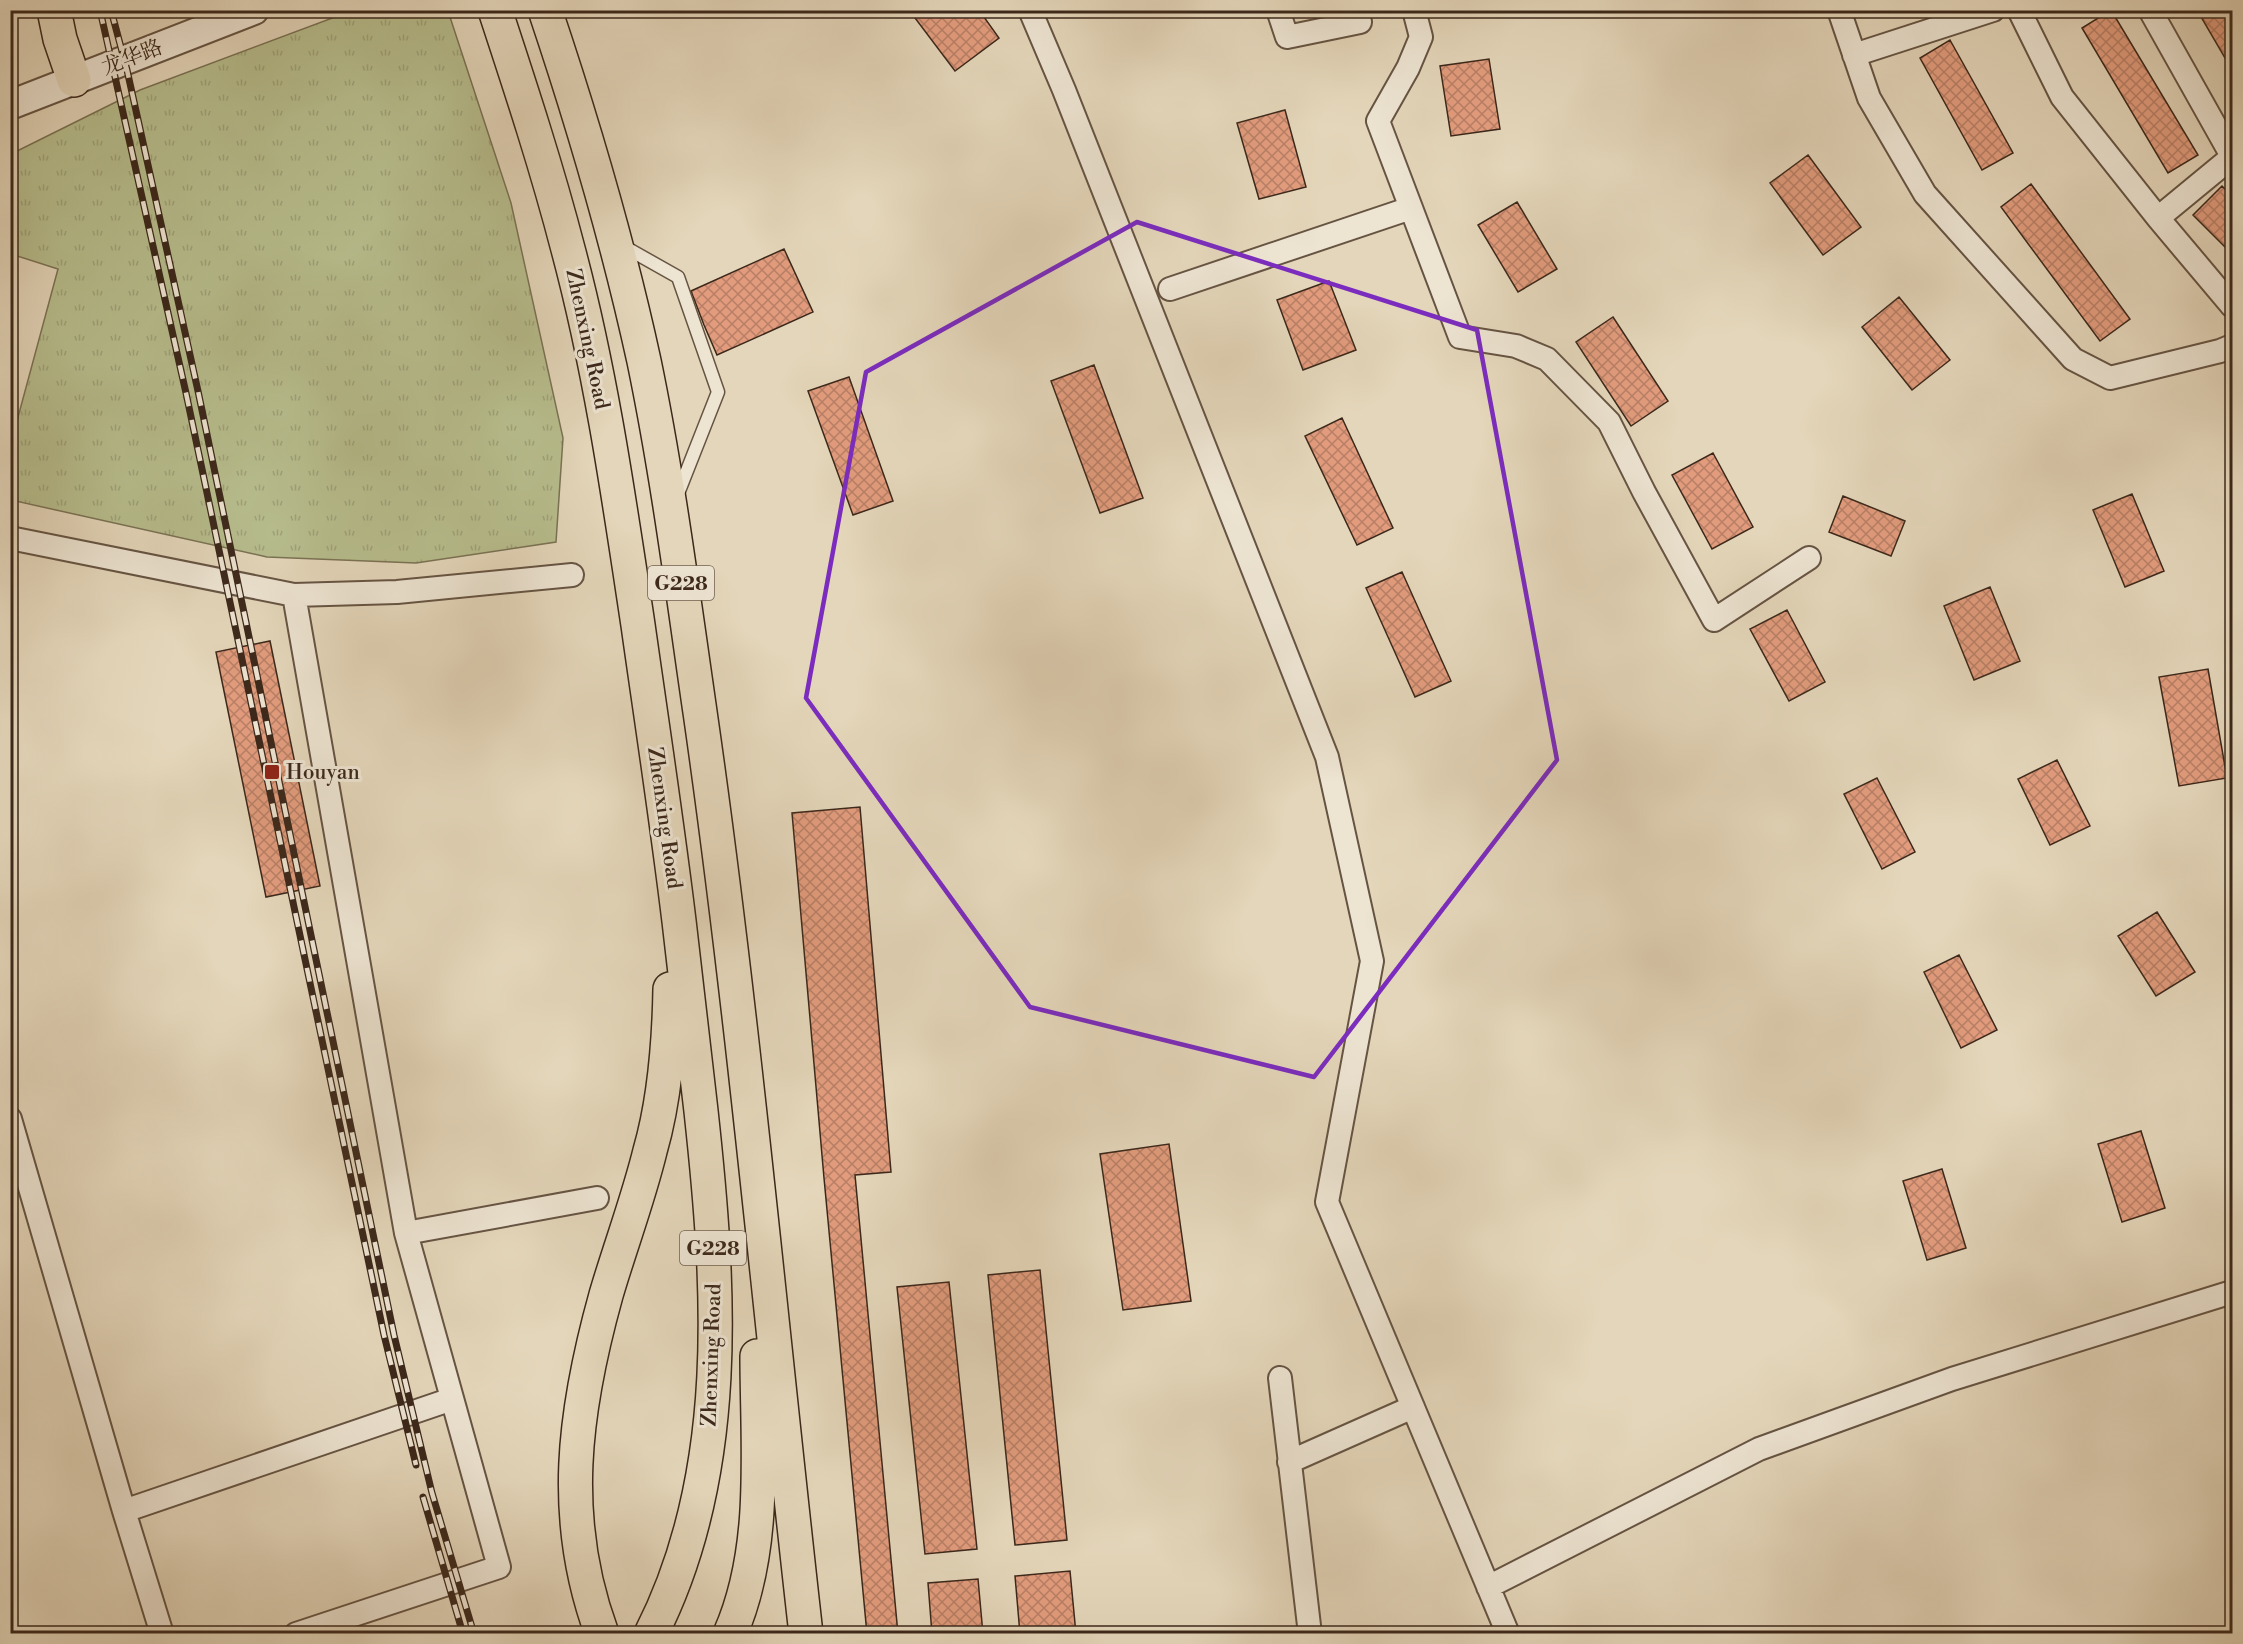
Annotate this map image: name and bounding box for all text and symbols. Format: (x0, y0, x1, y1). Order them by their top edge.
street label: 龙华路 (98, 35, 166, 81)
street label: Zhenxing Road (559, 266, 615, 412)
road number: G228 (648, 566, 714, 600)
street label: Zhenxing Road (641, 745, 687, 891)
place label: Houyan (286, 760, 360, 786)
marker: Houyan (263, 763, 281, 781)
road number: G228 (680, 1231, 746, 1265)
street label: Zhenxing Road (697, 1283, 727, 1427)

